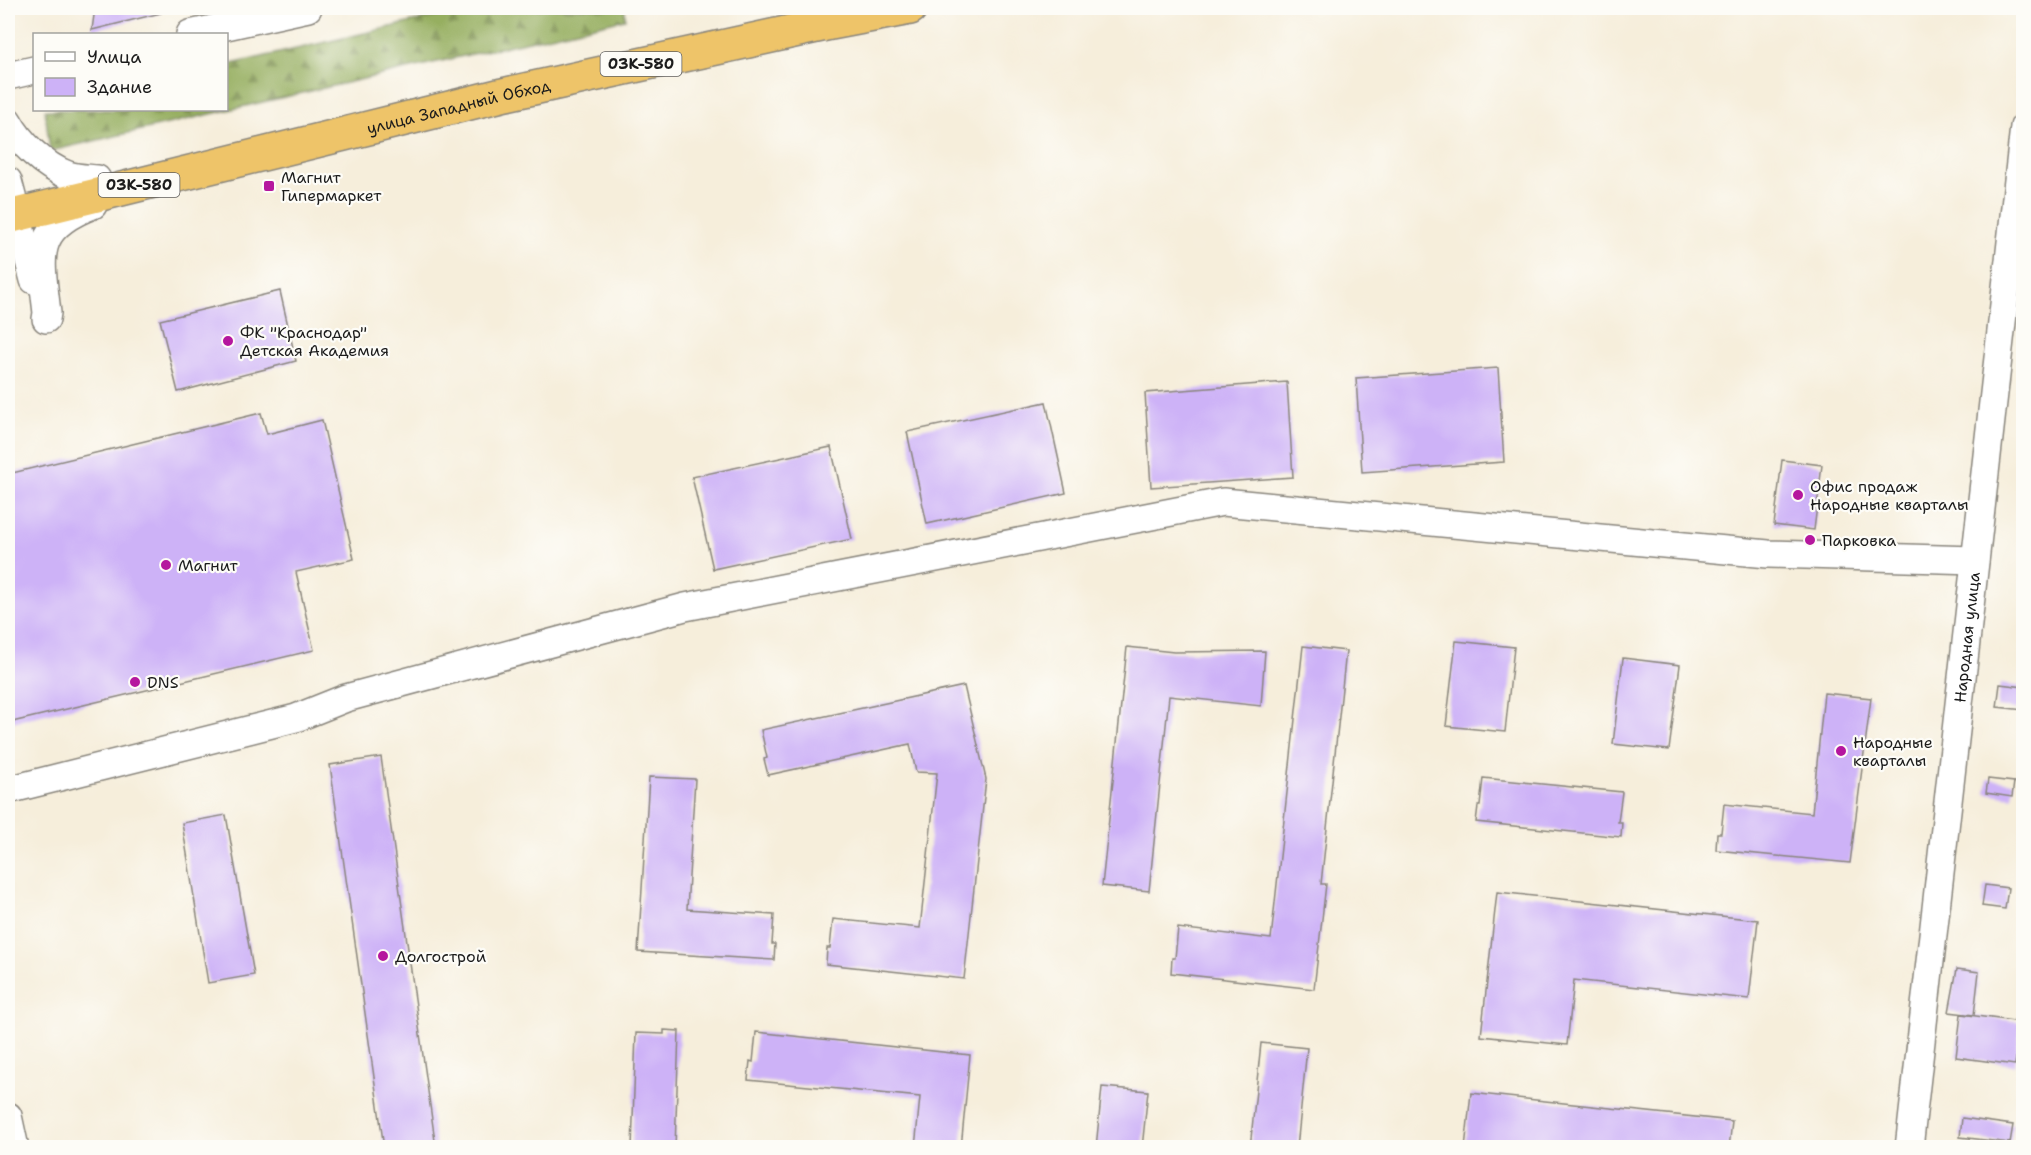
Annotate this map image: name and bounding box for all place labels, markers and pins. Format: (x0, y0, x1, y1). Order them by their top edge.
place label: Магнит Гипермаркет (281, 167, 382, 206)
marker: Магнит Гипермаркет (262, 179, 276, 193)
place label: ФК "Краснодар" Детская Академия (240, 322, 389, 361)
marker: ФК "Краснодар" Детская Академия (221, 334, 235, 348)
place label: Офис продаж Народные кварталы (1810, 476, 1969, 515)
marker: Офис продаж Народные кварталы (1791, 488, 1805, 502)
place label: Парковка (1822, 530, 1896, 551)
marker: Парковка (1803, 533, 1817, 547)
place label: Магнит (178, 555, 239, 576)
marker: Магнит (159, 558, 173, 572)
place label: DNS (147, 672, 179, 693)
marker: DNS (128, 675, 142, 689)
place label: Народные кварталы (1853, 732, 1933, 771)
marker: Народные кварталы (1834, 744, 1848, 758)
place label: Долгострой (395, 946, 486, 967)
marker: Долгострой (376, 949, 390, 963)

